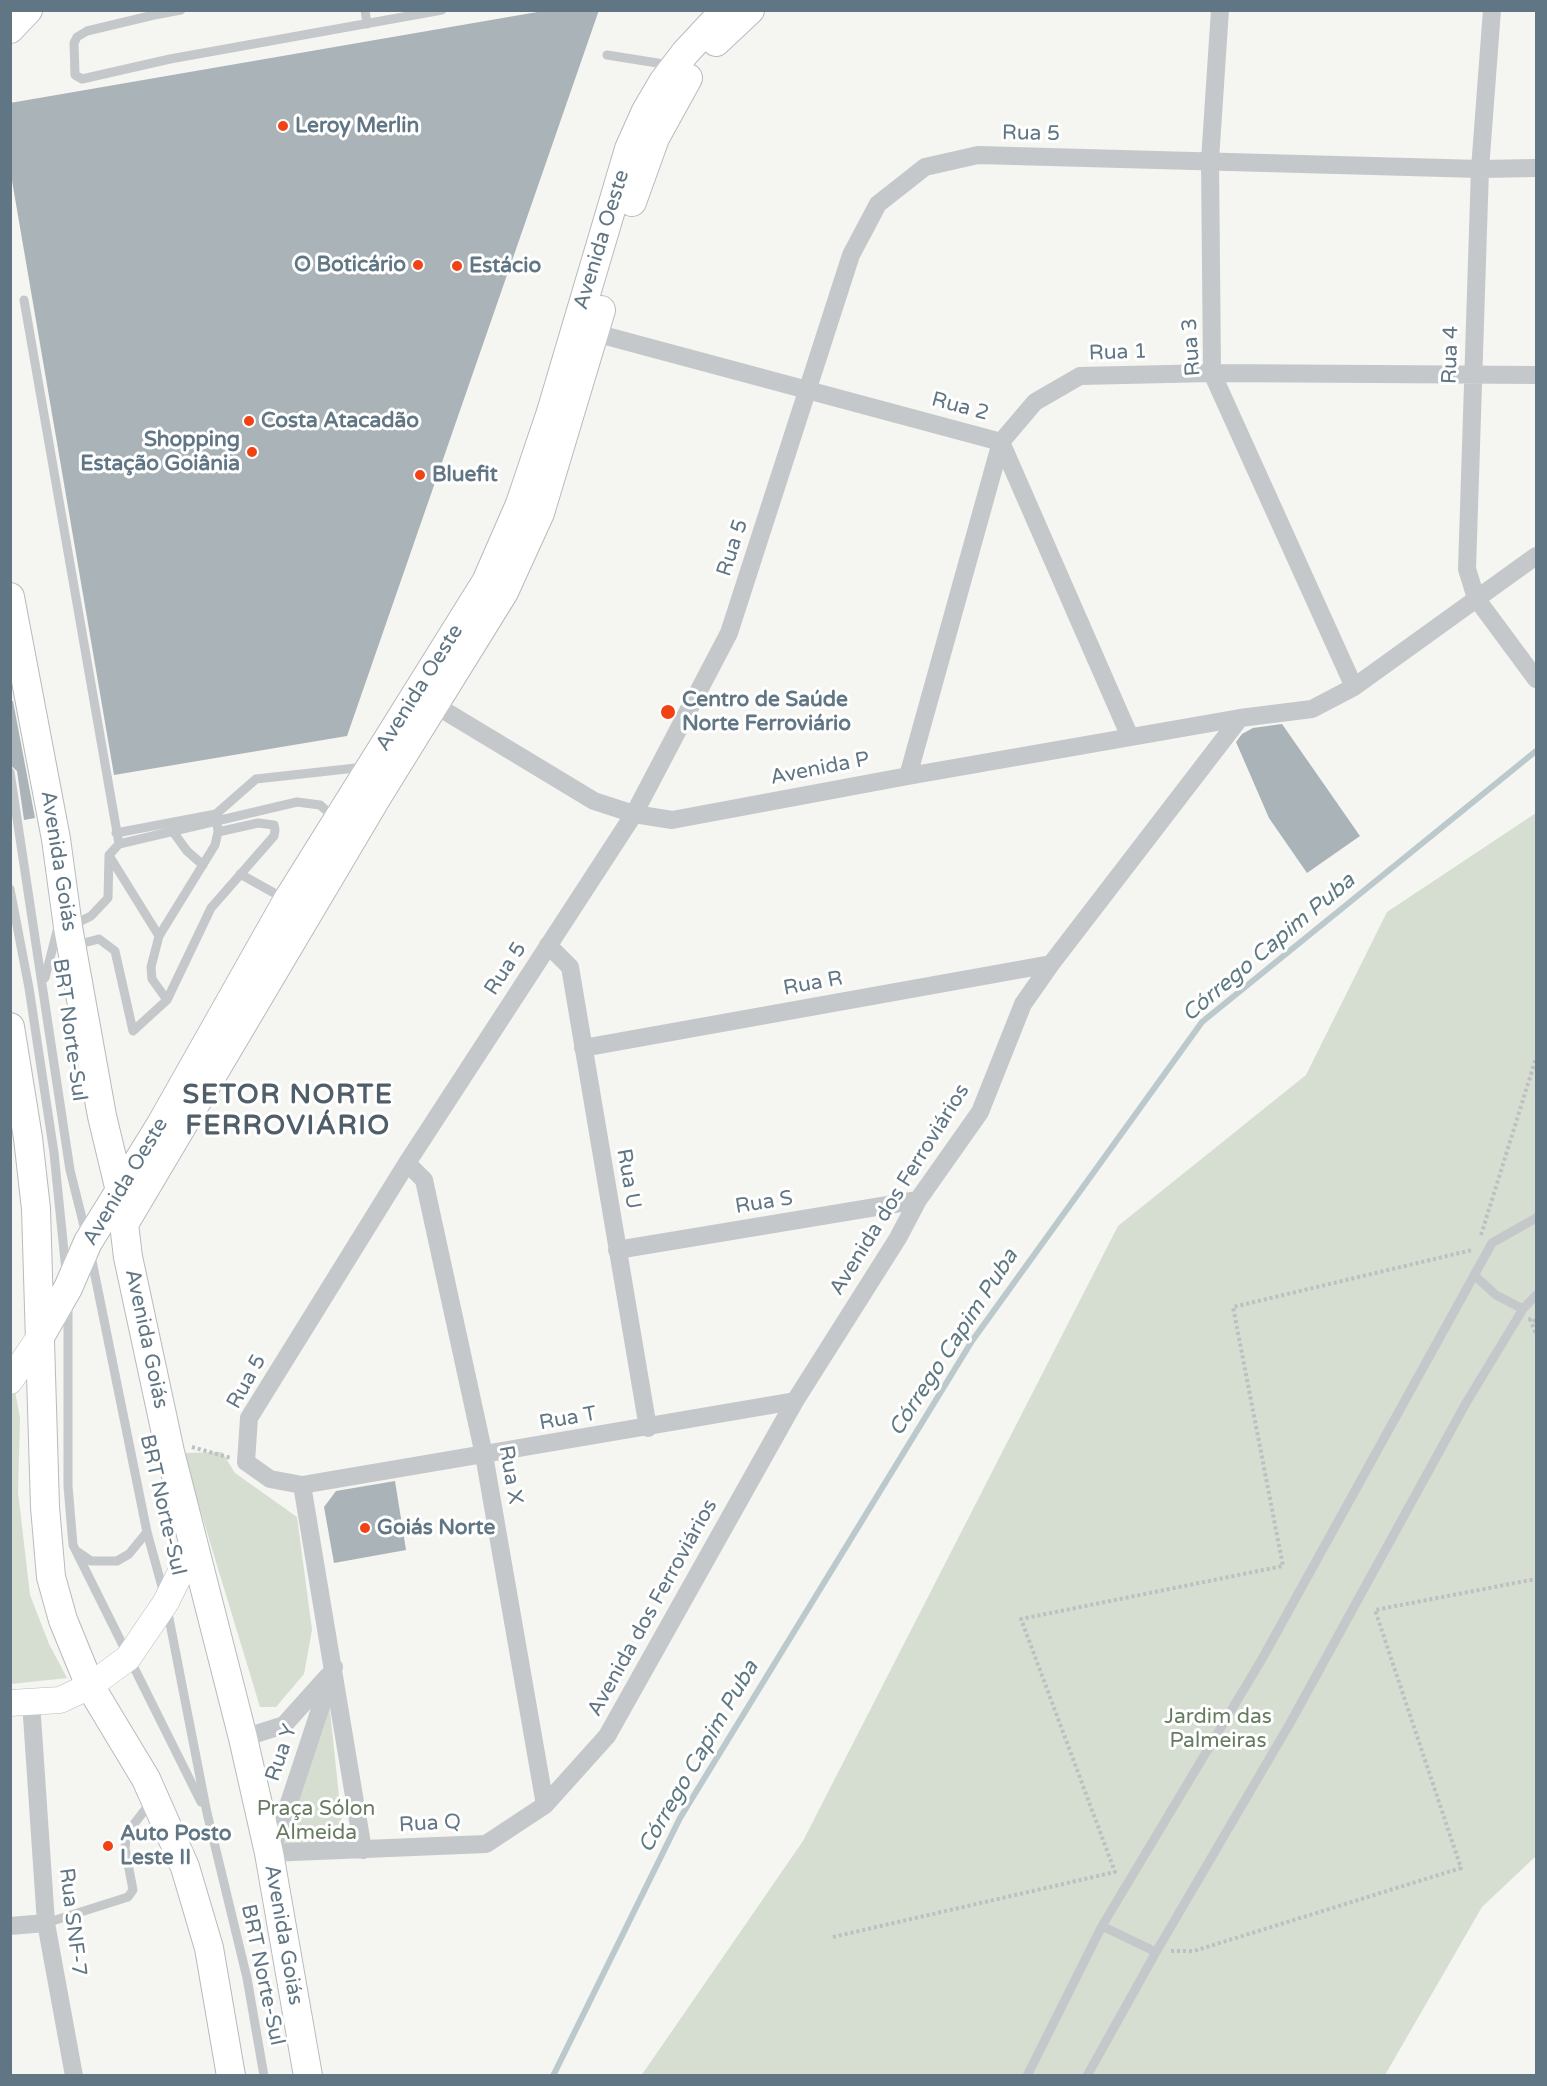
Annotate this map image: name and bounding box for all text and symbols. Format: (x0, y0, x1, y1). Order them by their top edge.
place label: Leroy Merlin (295, 113, 419, 139)
marker: Leroy Merlin (276, 119, 290, 133)
street label: Rua 5 (1002, 121, 1060, 147)
street label: Avenida Oeste (569, 167, 635, 313)
place label: O Boticário (294, 252, 406, 278)
place label: Estácio (469, 253, 541, 279)
marker: O Boticário (411, 258, 425, 272)
marker: Estácio (450, 259, 464, 273)
street label: Rua 3 (1177, 317, 1207, 377)
street label: Rua 4 (1437, 325, 1465, 385)
street label: Rua 1 (1088, 339, 1148, 367)
street label: Rua 2 (929, 387, 991, 427)
place label: Costa Atacadão (261, 408, 419, 434)
marker: Costa Atacadão (242, 414, 256, 428)
place label: Shopping Estação Goiânia (80, 427, 240, 477)
marker: Shopping Estação Goiânia (245, 445, 259, 459)
place label: Bluefit (432, 462, 498, 488)
marker: Bluefit (413, 468, 427, 482)
street label: Rua 5 (712, 516, 754, 580)
street label: Avenida Oeste (371, 620, 469, 756)
place label: Centro de Saúde Norte Ferroviário (682, 687, 851, 737)
marker: Centro de Saúde Norte Ferroviário (659, 703, 677, 721)
street label: Avenida P (768, 747, 872, 791)
street label: Avenida Goiás (34, 789, 82, 933)
water label: Córrego Capim Puba (1177, 868, 1361, 1028)
street label: Rua 5 (480, 938, 532, 1000)
street label: BRT Norte-Sul (47, 957, 91, 1103)
street label: Rua R (781, 966, 845, 1002)
district label: SETOR NORTE FERROVIÁRIO (183, 1080, 393, 1143)
street label: Avenida dos Ferroviários (825, 1080, 975, 1300)
street label: Avenida Oeste (78, 1114, 174, 1250)
street label: Rua U (610, 1147, 646, 1211)
street label: Rua S (733, 1186, 795, 1220)
water label: Córrego Capim Puba (884, 1245, 1024, 1441)
street label: Avenida Goiás (119, 1267, 173, 1411)
street label: Rua 5 (222, 1350, 272, 1414)
street label: Rua T (537, 1402, 599, 1436)
street label: BRT Norte-Sul (134, 1432, 190, 1578)
street label: Rua X (492, 1444, 528, 1506)
street label: Avenida dos Ferroviários (583, 1495, 723, 1721)
place label: Goiás Norte (377, 1515, 495, 1541)
marker: Goiás Norte (358, 1521, 372, 1535)
water label: Córrego Capim Puba (633, 1656, 765, 1858)
park label: Jardim das Palmeiras (1164, 1704, 1272, 1754)
street label: Rua Y (261, 1721, 303, 1785)
park label: Praça Sólon Almeida (257, 1796, 375, 1846)
street label: Rua Q (398, 1810, 462, 1838)
place label: Auto Posto Leste II (120, 1821, 231, 1871)
marker: Auto Posto Leste II (101, 1839, 115, 1853)
street label: Avenida Goiás (258, 1863, 308, 2007)
street label: Rua SNF-7 (53, 1866, 91, 1978)
street label: BRT Norte-Sul (235, 1902, 289, 2048)

